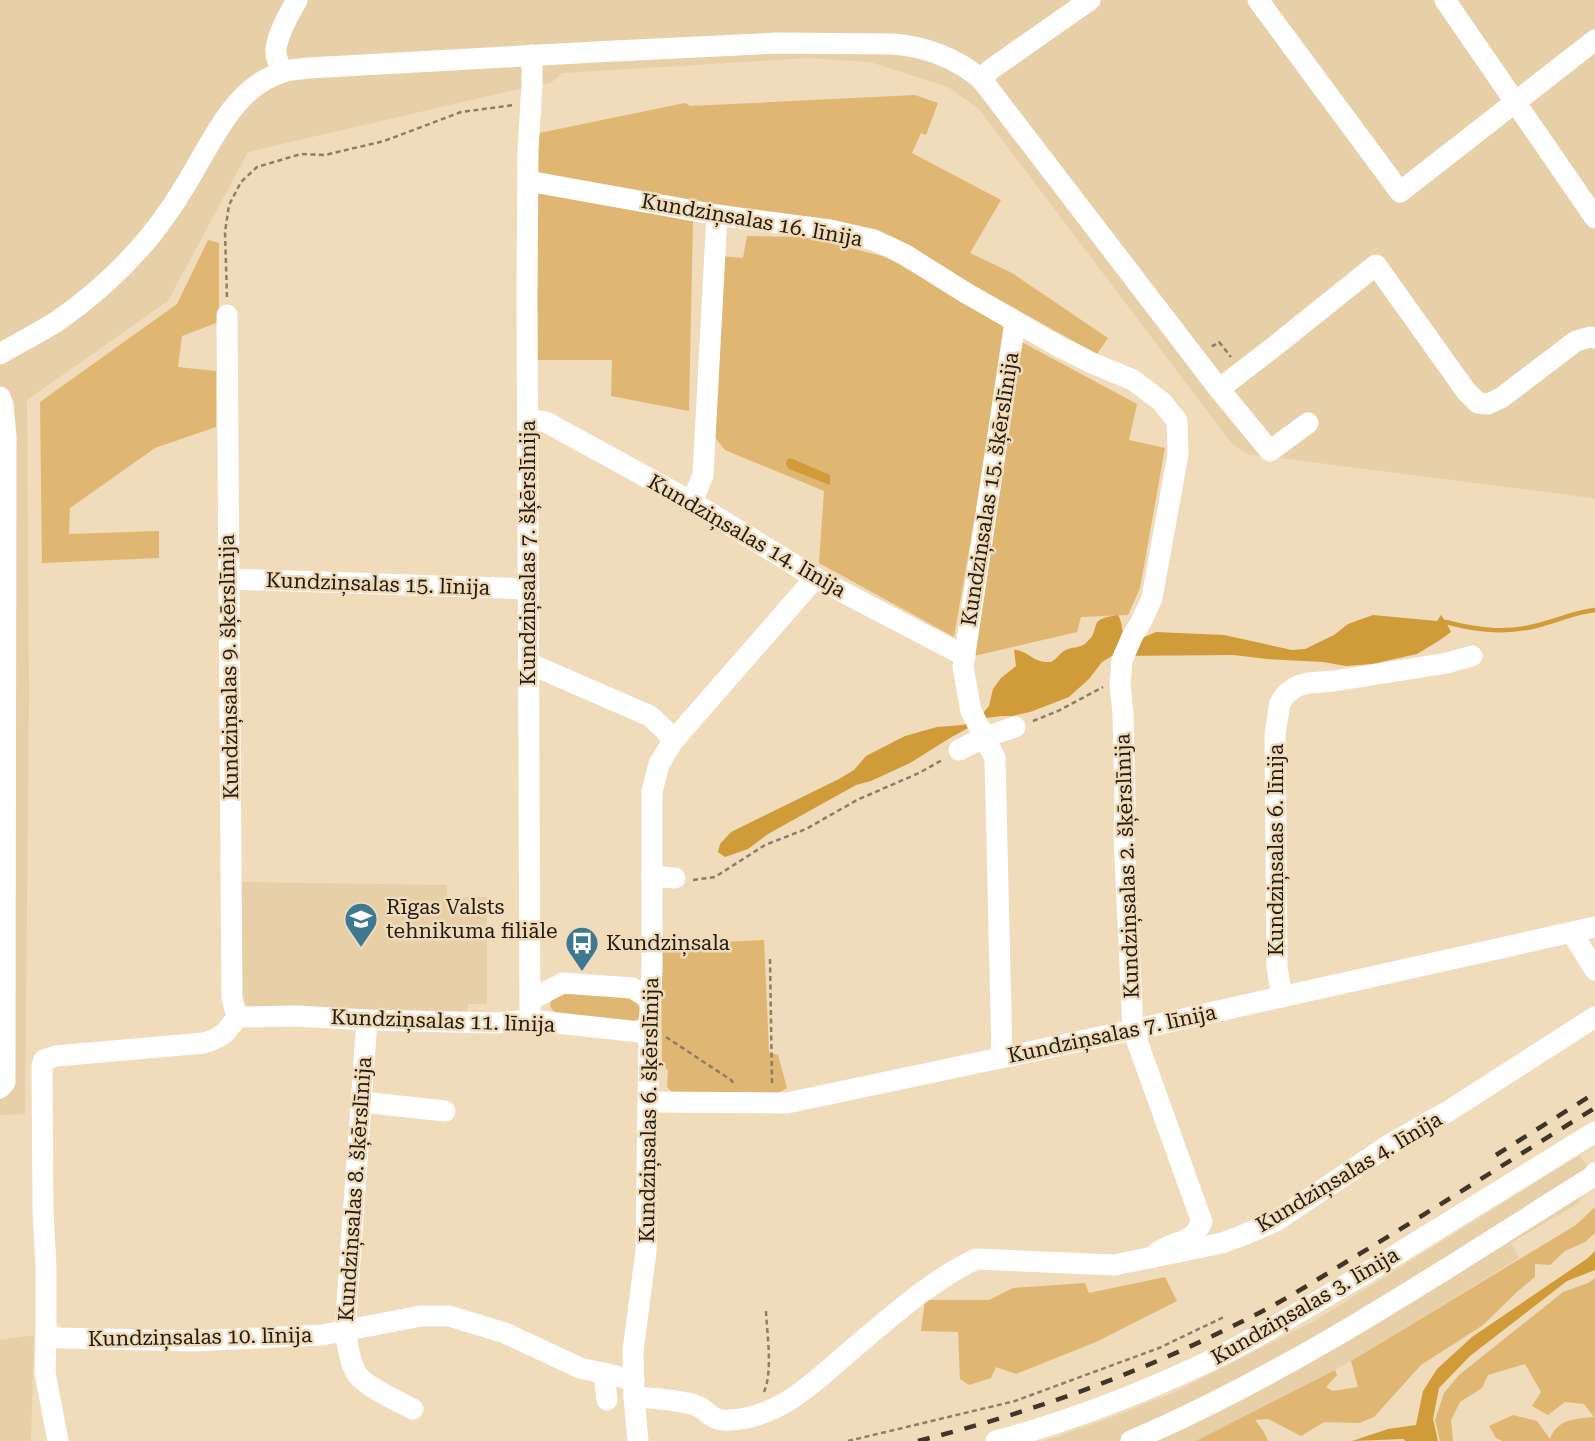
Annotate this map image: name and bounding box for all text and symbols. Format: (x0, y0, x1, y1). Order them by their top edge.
street label: Kundziņsalas 16. līnija (639, 189, 865, 253)
street label: Kundziņsalas 15. šķērslīnija (956, 350, 1026, 628)
street label: Kundziņsalas 7. šķērslīnija (516, 420, 542, 686)
street label: Kundziņsalas 14. līnija (643, 469, 851, 605)
street label: Kundziņsalas 9. šķērslīnija (215, 533, 245, 800)
street label: Kundziņsalas 15. līnija (265, 568, 491, 602)
street label: Kundziņsalas 2. šķērslīnija (1110, 732, 1146, 999)
street label: Kundziņsalas 6. līnija (1264, 743, 1290, 956)
place label: Rīgas Valsts tehnikuma filiāle (386, 895, 558, 943)
school or university icon: Rīgas Valsts tehnikuma filiāle (342, 900, 380, 949)
bus stop icon: Kundziņsala (563, 924, 601, 973)
place label: Kundziņsala (606, 931, 731, 957)
street label: Kundziņsalas 6. šķērslīnija (635, 976, 665, 1243)
street label: Kundziņsalas 7. līnija (1005, 1000, 1220, 1070)
street label: Kundziņsalas 11. līnija (330, 1005, 556, 1039)
street label: Kundziņsalas 8. šķērslīnija (334, 1055, 378, 1322)
street label: Kundziņsalas 4. līnija (1252, 1107, 1448, 1239)
street label: Kundziņsalas 3. līnija (1207, 1242, 1405, 1371)
street label: Kundziņsalas 10. līnija (88, 1323, 313, 1353)

